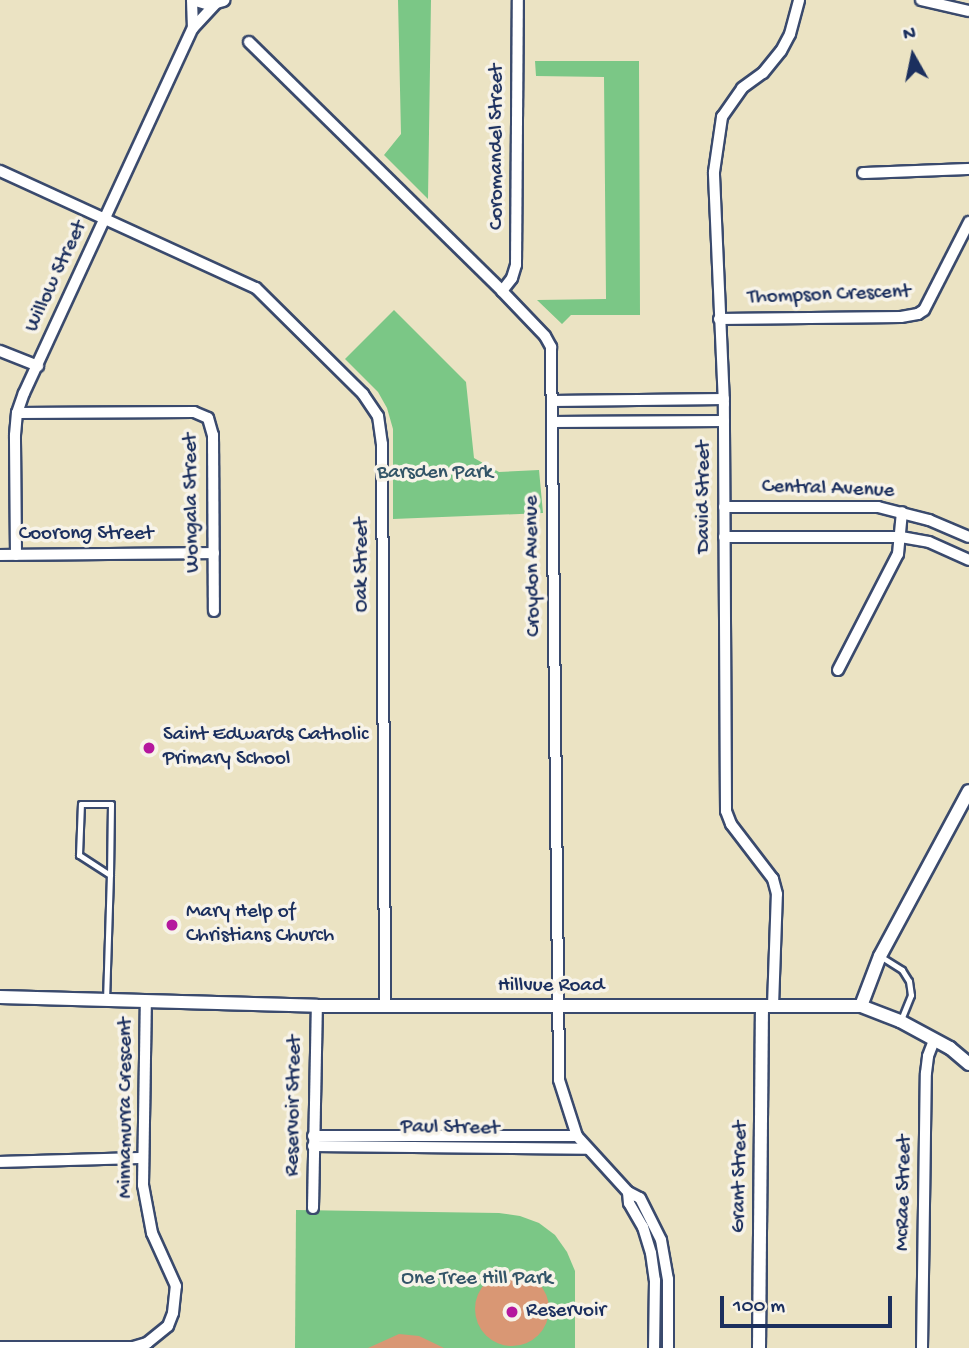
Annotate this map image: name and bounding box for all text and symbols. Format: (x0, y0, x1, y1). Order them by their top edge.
north arrow (878, 21, 948, 91)
text: N (902, 22, 918, 47)
street label: Coromandel Street (485, 64, 511, 230)
street label: Willow Street (20, 217, 94, 337)
street label: Thompson Crescent (747, 281, 911, 311)
street label: Wongala Street (179, 433, 207, 573)
street label: David Street (692, 441, 718, 553)
park label: Barsden Park (377, 461, 493, 487)
street label: Central Avenue (761, 475, 895, 505)
street label: Croydon Avenue (520, 495, 548, 637)
street label: Oak Street (350, 518, 376, 612)
street label: Coorong Street (19, 522, 153, 548)
place label: Saint Edwards Catholic Primary School (163, 723, 368, 773)
marker: Saint Edwards Catholic Primary School (141, 740, 157, 756)
place label: Mary Help of Christians Church (186, 900, 334, 950)
marker: Mary Help of Christians Church (164, 917, 180, 933)
street label: Hillvue Road (498, 974, 604, 1000)
street label: Minnamurra Crescent (114, 1018, 140, 1198)
street label: Reservoir Street (281, 1035, 309, 1177)
street label: Paul Street (400, 1116, 500, 1142)
street label: Grant Street (727, 1121, 755, 1233)
street label: McRae Street (891, 1135, 919, 1251)
park label: One Tree Hill Park (401, 1267, 553, 1293)
scale bar (724, 1282, 895, 1326)
text: 100 m (733, 1295, 785, 1320)
place label: Reservoir (526, 1299, 606, 1325)
marker: Reservoir (504, 1304, 520, 1320)

